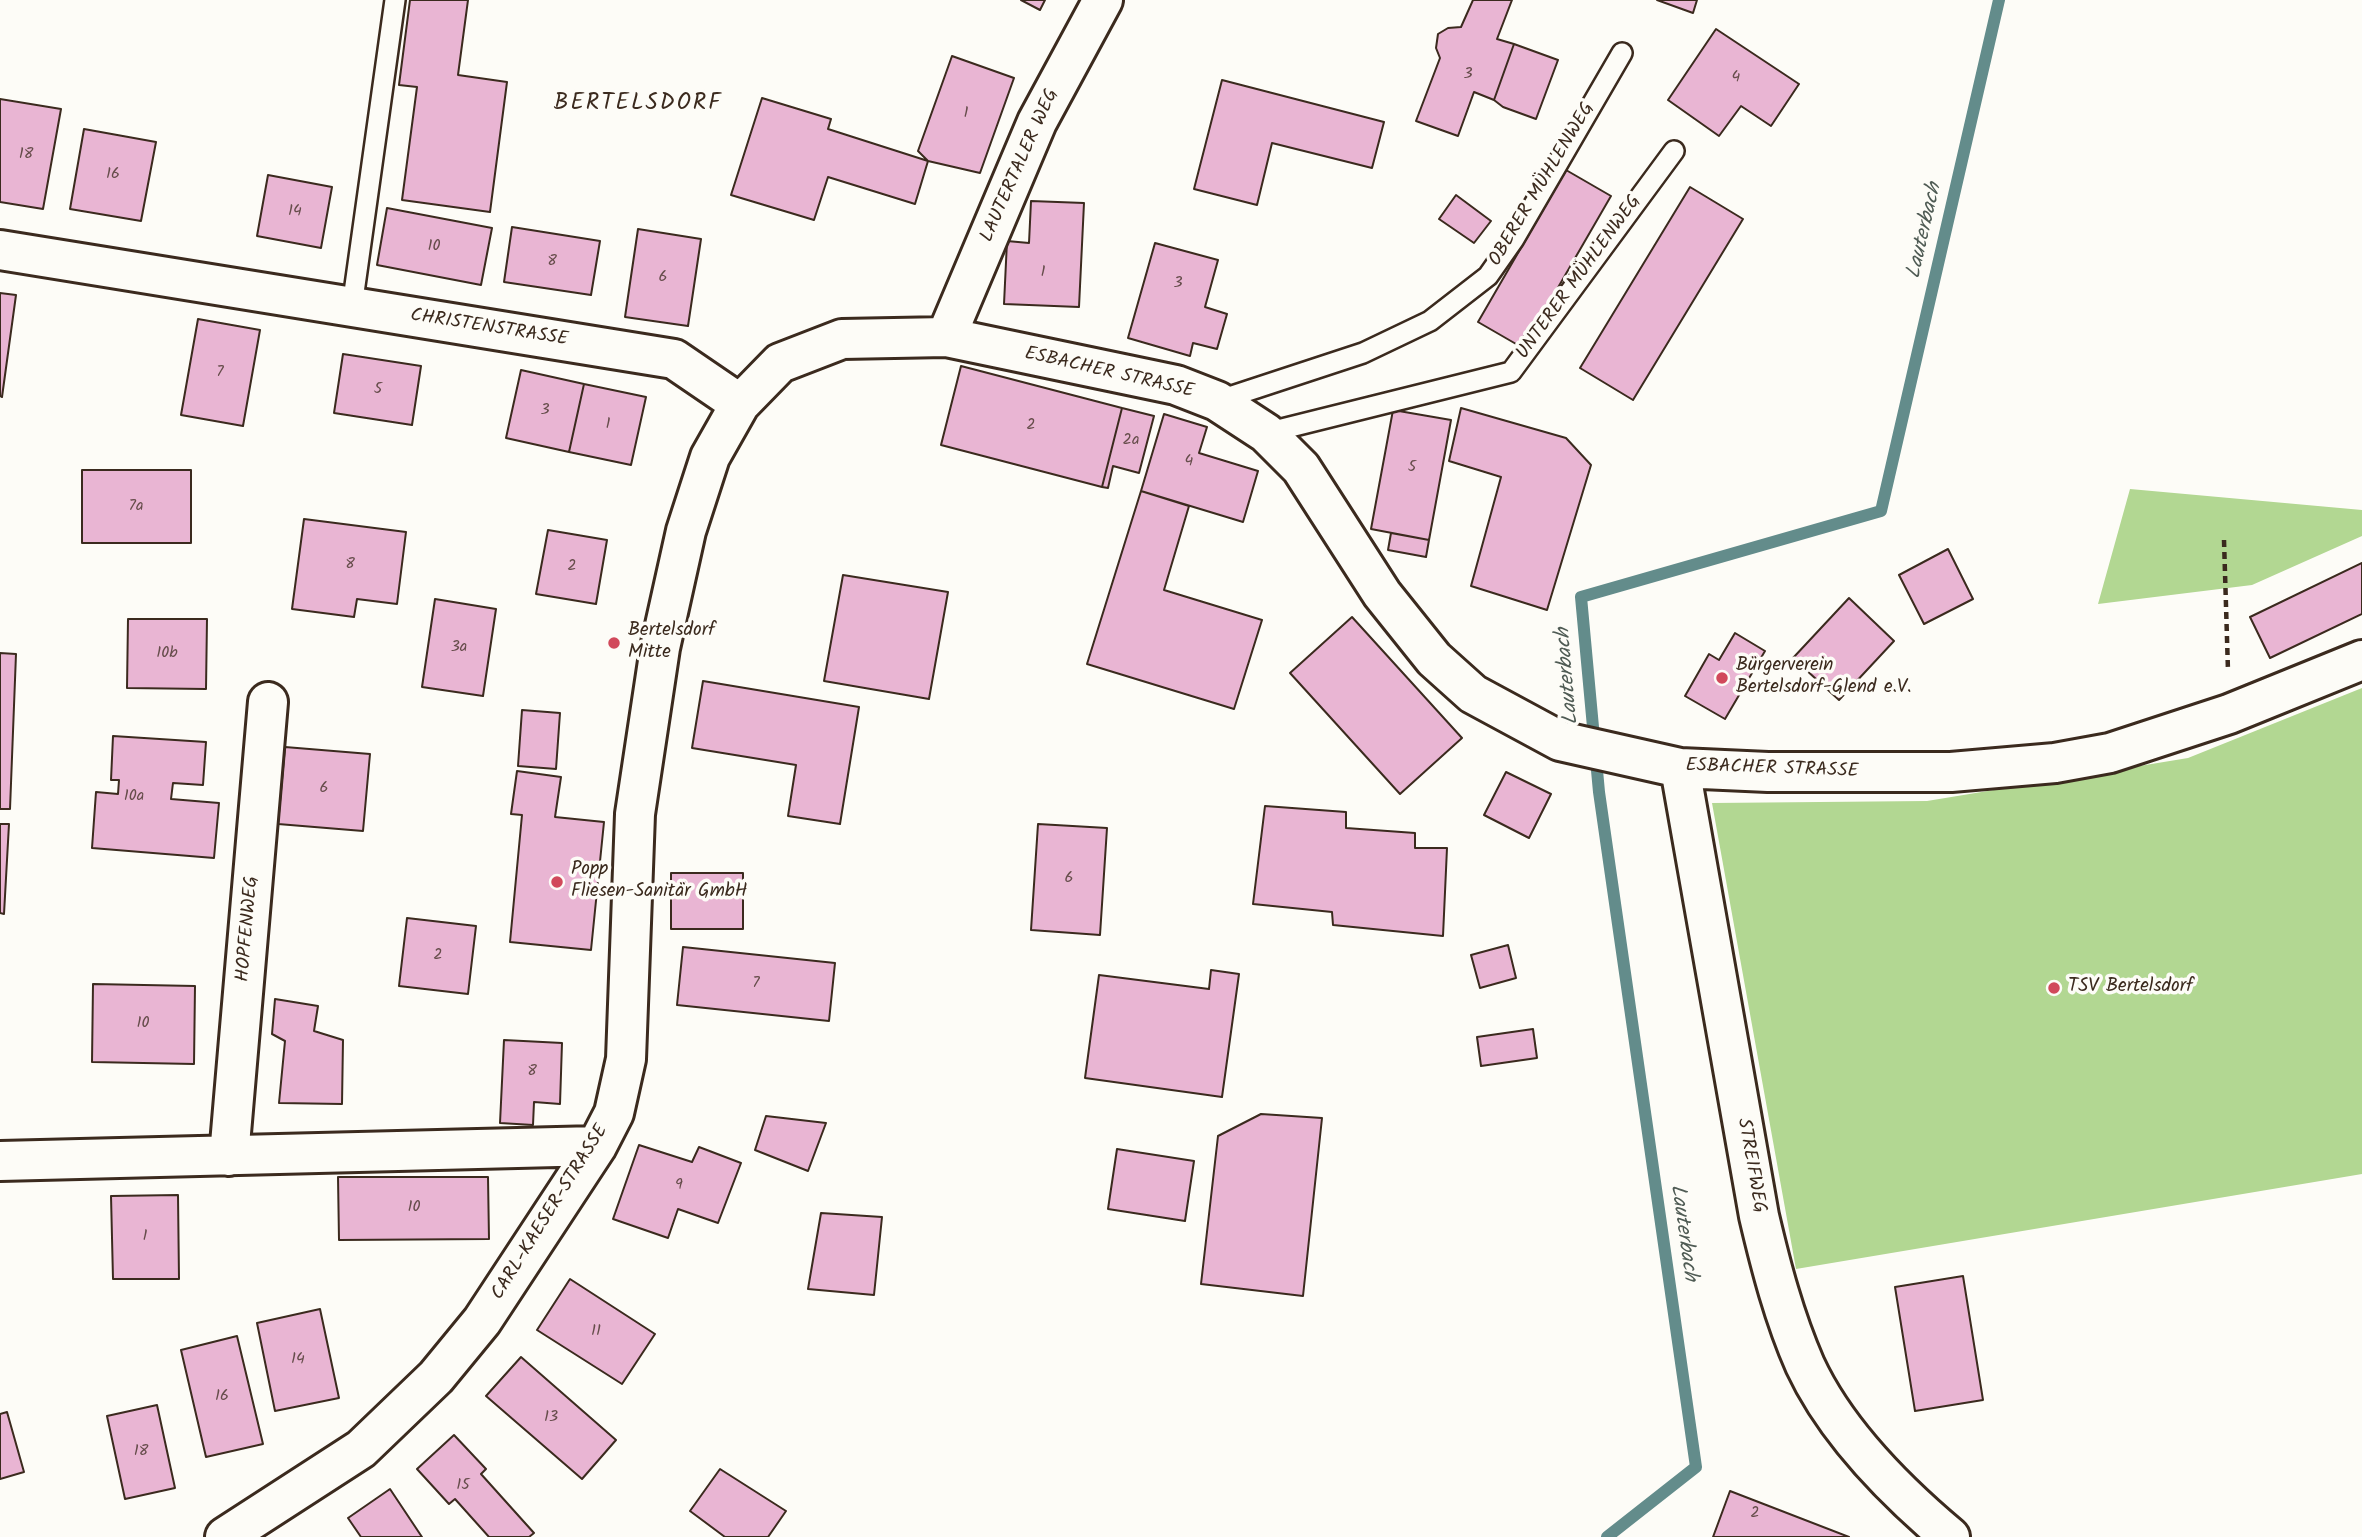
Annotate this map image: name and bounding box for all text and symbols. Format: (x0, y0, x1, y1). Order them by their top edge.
house number: 3 (1463, 65, 1473, 85)
house number: 4 (1732, 68, 1740, 88)
street label: LAUTERTALER WEG (977, 86, 1065, 246)
district label: BERTELSDORF (555, 91, 721, 119)
street label: OBERER MÜHLENWEG (1485, 99, 1601, 271)
house number: 1 (963, 104, 969, 124)
house number: 18 (19, 145, 33, 165)
house number: 16 (106, 165, 120, 185)
water label: Lauterbach (1903, 181, 1949, 281)
street label: UNTERER MÜHLENWEG (1513, 191, 1647, 365)
house number: 14 (288, 202, 302, 222)
house number: 10 (427, 237, 441, 257)
house number: 8 (547, 252, 557, 272)
house number: 1 (1040, 263, 1046, 283)
house number: 6 (659, 268, 667, 288)
house number: 3 (1173, 274, 1183, 294)
street label: CHRISTENSTRASSE (408, 305, 570, 353)
street label: ESBACHER STRASSE (1022, 343, 1196, 405)
house number: 7 (216, 363, 224, 383)
house number: 5 (374, 380, 382, 400)
house number: 3 (540, 401, 550, 421)
house number: 1 (605, 415, 611, 435)
house number: 2 (1026, 416, 1036, 436)
house number: 2a (1123, 431, 1139, 451)
house number: 4 (1185, 452, 1193, 472)
house number: 5 (1408, 458, 1416, 478)
house number: 7a (129, 497, 143, 517)
house number: 8 (345, 555, 355, 575)
house number: 2 (567, 557, 577, 577)
place label: Bertelsdorf Mitte (628, 621, 715, 665)
water label: Lauterbach (1552, 626, 1586, 726)
marker: Bertelsdorf Mitte (606, 635, 622, 651)
house number: 3a (451, 638, 467, 658)
house number: 10b (156, 644, 178, 664)
place label: Bürgerverein Bertelsdorf-Glend e.V. (1736, 656, 1912, 700)
marker: Bürgerverein Bertelsdorf-Glend e.V. (1714, 670, 1730, 686)
street label: ESBACHER STRASSE (1685, 756, 1859, 784)
house number: 6 (320, 779, 328, 799)
house number: 10a (124, 787, 144, 807)
place label: Popp Fliesen-Sanitär GmbH (571, 860, 747, 904)
house number: 6 (1065, 869, 1073, 889)
marker: Popp Fliesen-Sanitär GmbH (549, 874, 565, 890)
street label: HOPFENWEG (233, 875, 265, 983)
house number: 2 (433, 946, 443, 966)
house number: 7 (752, 974, 760, 994)
place label: TSV Bertelsdorf (2068, 977, 2193, 999)
marker: TSV Bertelsdorf (2046, 980, 2062, 996)
house number: 10 (136, 1014, 150, 1034)
house number: 8 (527, 1062, 537, 1082)
street label: STREIFWEG (1730, 1117, 1770, 1215)
street label: CARL-KAESER-STRASSE (488, 1121, 614, 1305)
house number: 9 (675, 1176, 683, 1196)
water label: Lauterbach (1663, 1183, 1701, 1283)
house number: 10 (407, 1198, 421, 1218)
house number: 1 (142, 1227, 148, 1247)
house number: 11 (591, 1322, 601, 1342)
house number: 14 (291, 1350, 305, 1370)
house number: 16 (215, 1387, 229, 1407)
house number: 13 (544, 1408, 558, 1428)
house number: 18 (134, 1442, 148, 1462)
house number: 15 (456, 1476, 470, 1496)
house number: 2 (1750, 1504, 1760, 1524)

